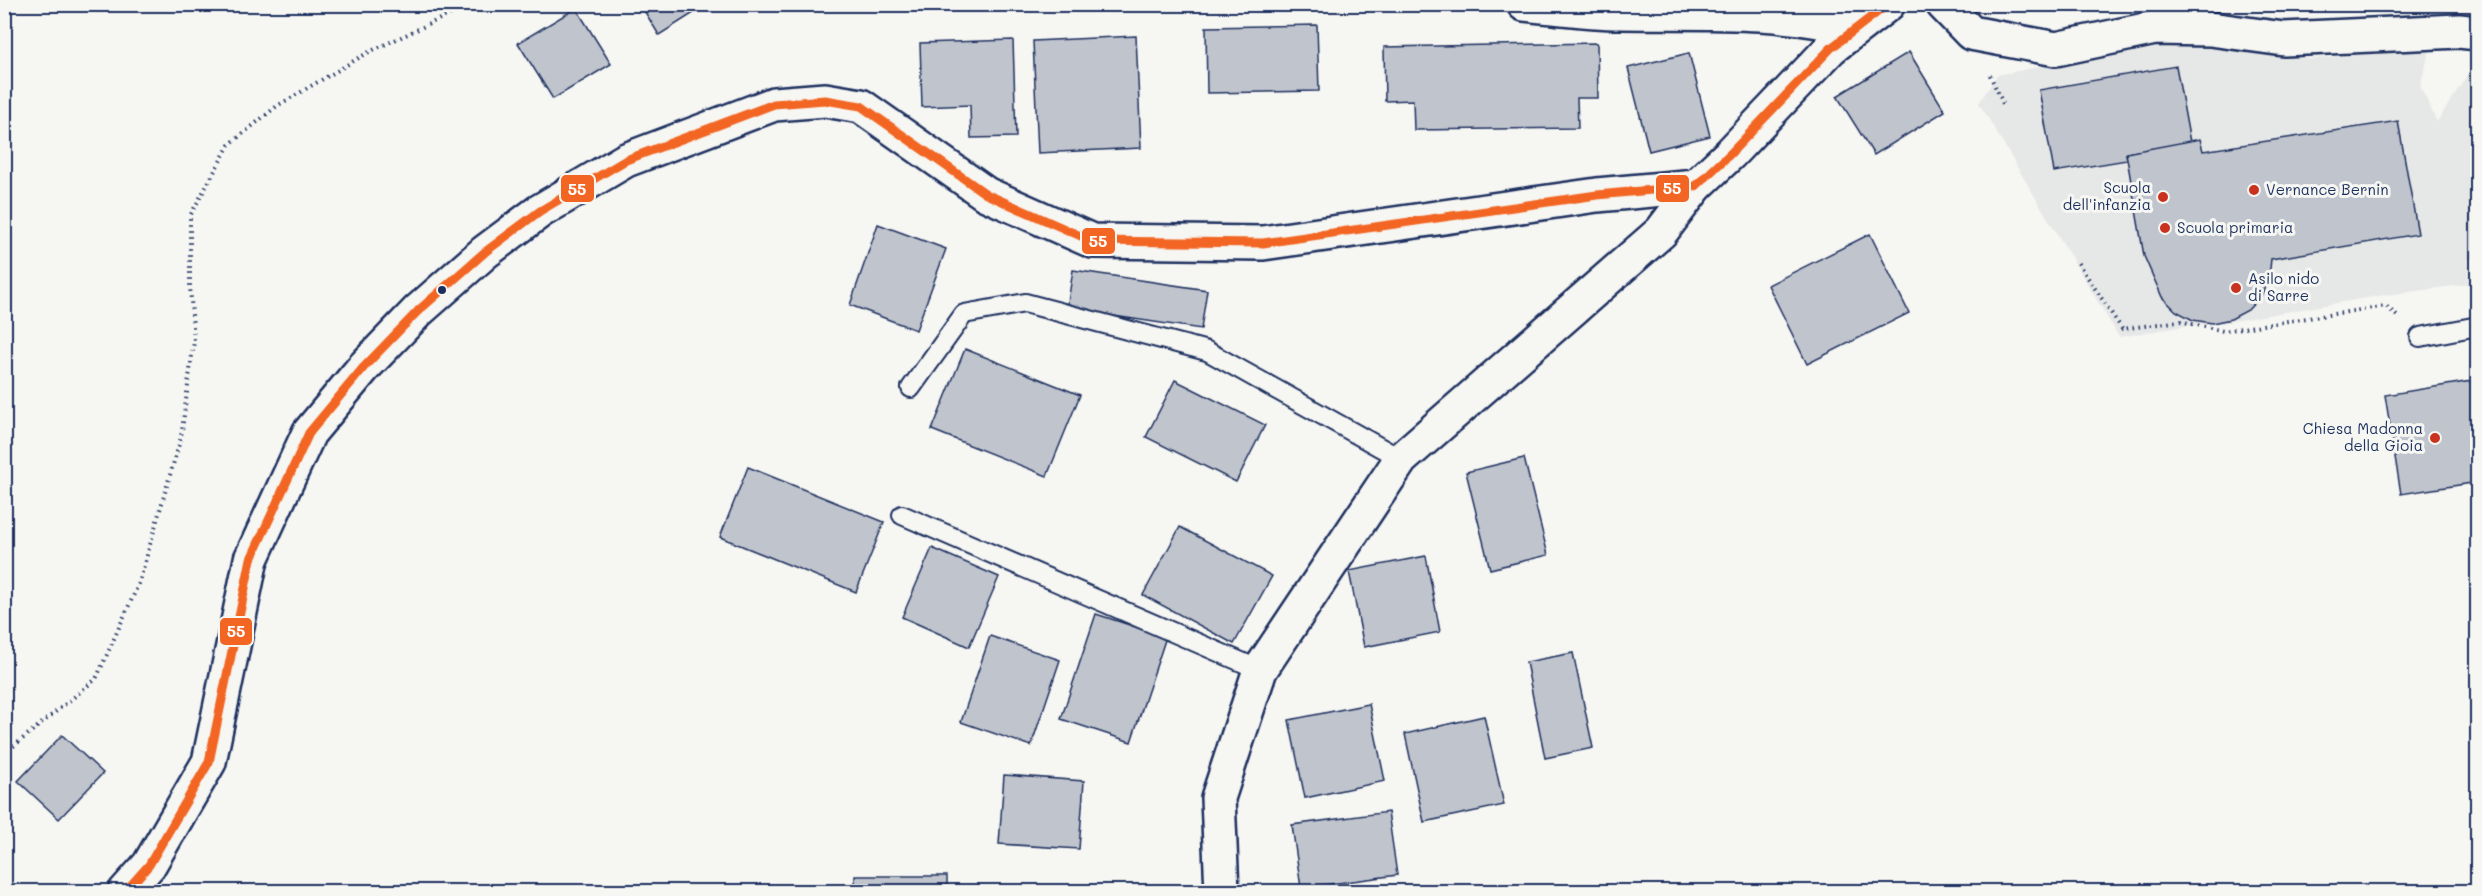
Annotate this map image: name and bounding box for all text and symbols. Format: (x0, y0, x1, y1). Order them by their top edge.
line badge: 55 (560, 174, 595, 203)
line badge: 55 (1655, 174, 1690, 203)
text: 55 (1663, 177, 1681, 198)
place label: Scuola dell'infanzia (2063, 177, 2151, 214)
text: 55 (568, 178, 586, 199)
place label: Vernance Bernin (2266, 179, 2389, 199)
marker: Vernance Bernin (2247, 183, 2261, 197)
marker: Scuola dell'infanzia (2156, 190, 2170, 204)
place label: Scuola primaria (2177, 217, 2293, 237)
marker: Scuola primaria (2158, 221, 2172, 235)
line badge: 55 (1081, 227, 1116, 255)
text: 55 (1089, 230, 1107, 251)
place label: Asilo nido di Sarre (2248, 268, 2319, 305)
marker: Asilo nido di Sarre (2229, 281, 2243, 295)
unlabelled marker (436, 284, 448, 296)
place label: Chiesa Madonna della Gioia (2303, 418, 2423, 455)
marker: Chiesa Madonna della Gioia (2428, 431, 2442, 445)
line badge: 55 (219, 617, 253, 646)
text: 55 (227, 620, 245, 641)

